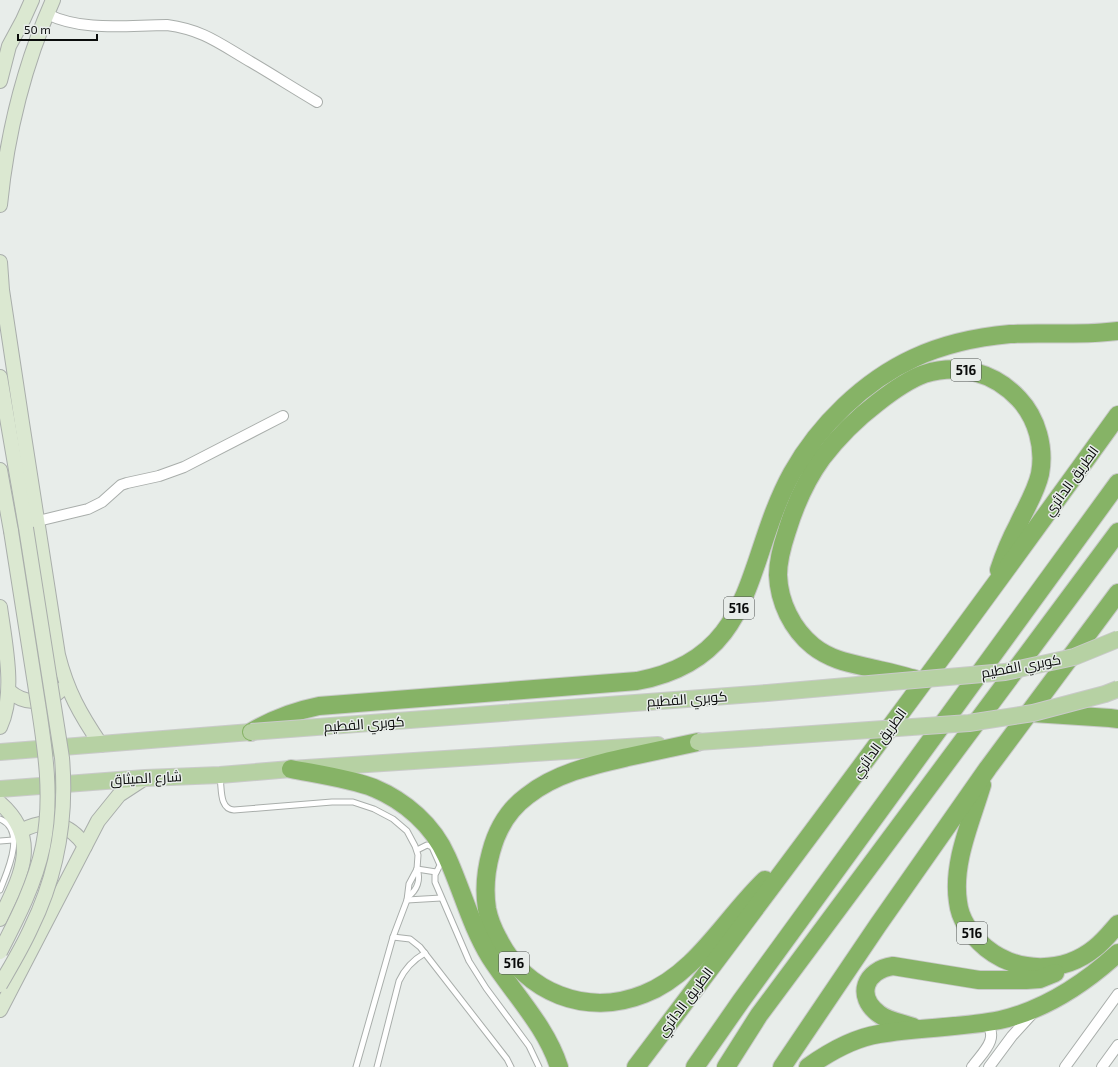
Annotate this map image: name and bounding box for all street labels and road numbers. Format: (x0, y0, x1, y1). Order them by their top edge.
road number: 516 (951, 359, 981, 381)
street label: الطريق الدائري (1040, 442, 1105, 521)
road number: 516 (724, 597, 754, 619)
street label: كوبري الفطيم (980, 650, 1063, 685)
street label: كوبري الفطيم (646, 687, 728, 714)
street label: الطريق الدائري (848, 704, 913, 783)
street label: كوبري الفطيم (323, 712, 405, 739)
street label: شارع الميثاق (110, 767, 182, 789)
road number: 516 (957, 922, 987, 944)
road number: 516 (499, 952, 529, 974)
street label: الطريق الدائري (653, 964, 719, 1042)

